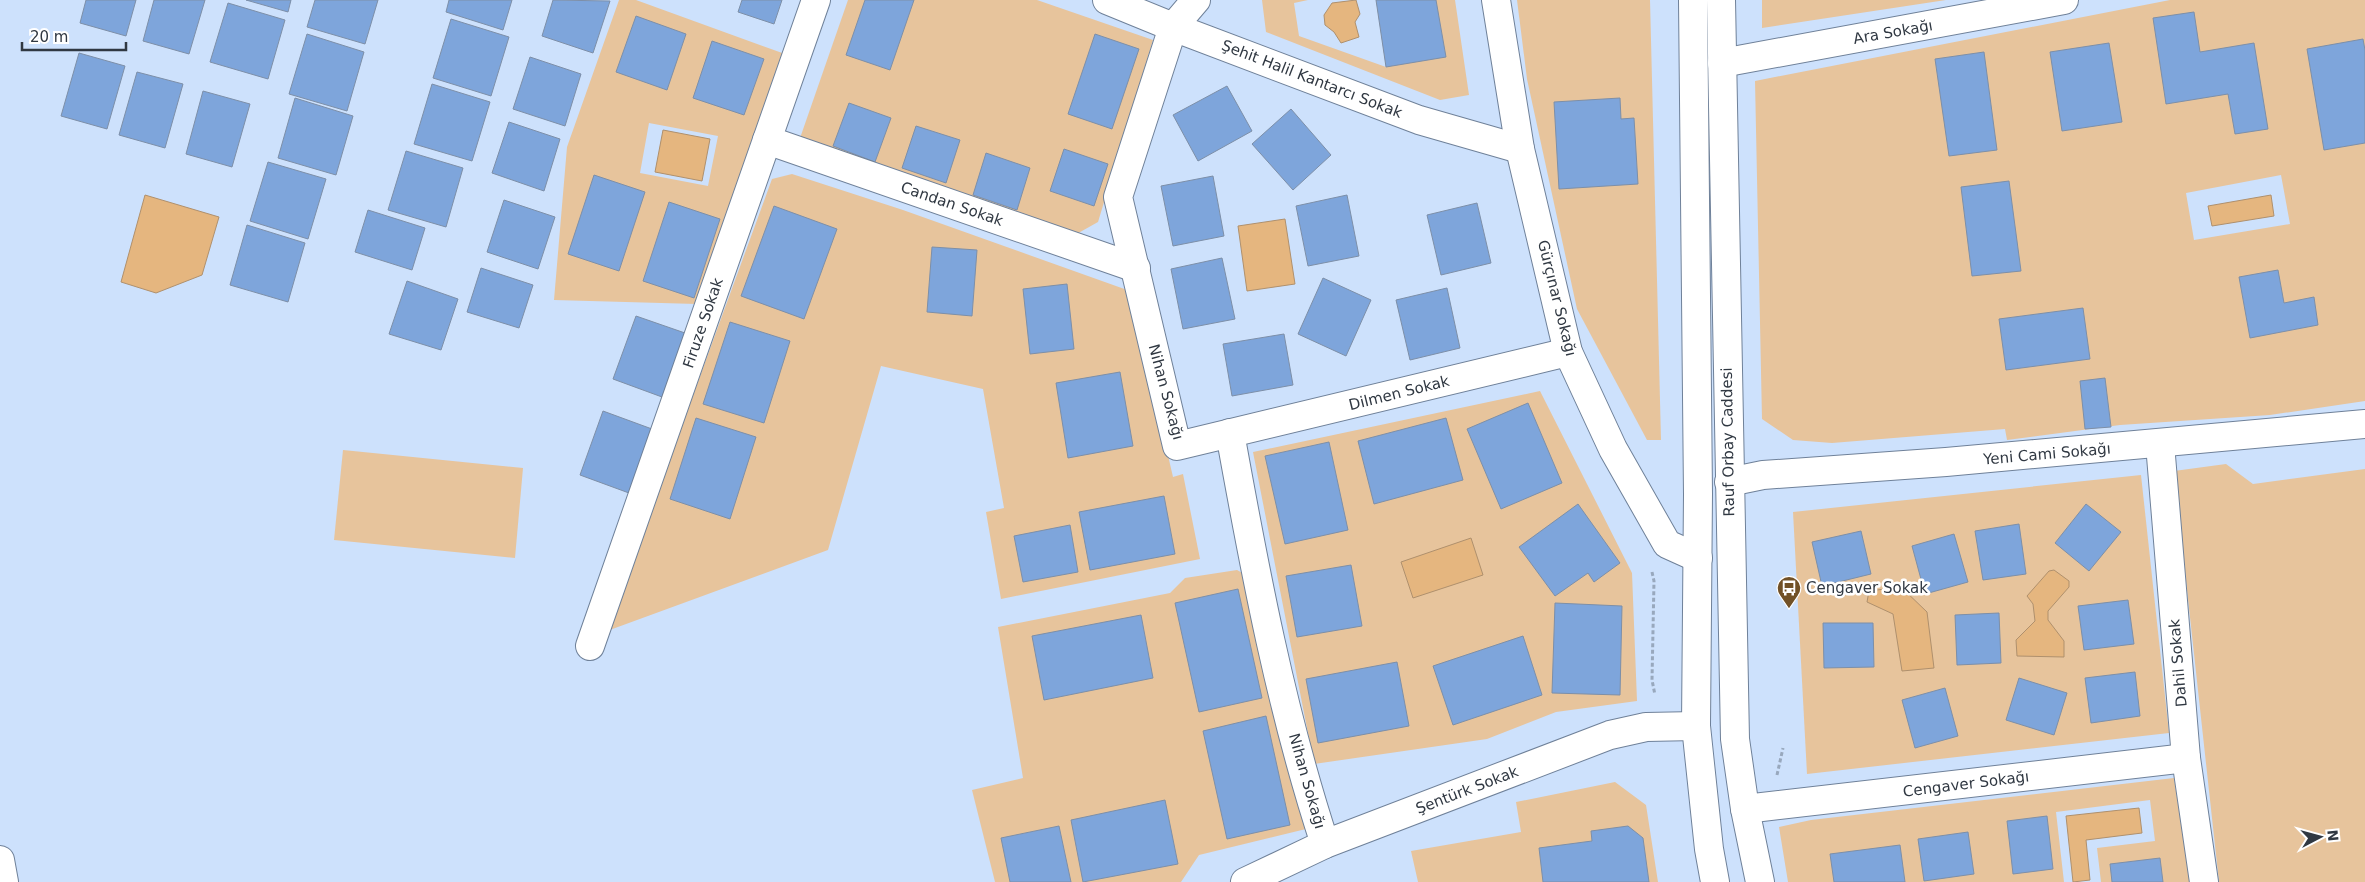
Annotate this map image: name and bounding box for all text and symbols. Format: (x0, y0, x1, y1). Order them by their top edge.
street label: Ara Sokağı (1852, 16, 1934, 48)
scale bar (22, 20, 126, 52)
text: 20 m (30, 28, 68, 46)
street label: Şehit Halil Kantarcı Sokak (1219, 36, 1405, 122)
street label: Candan Sokak (898, 178, 1006, 230)
street label: Gürçınar Sokağı (1534, 238, 1580, 358)
street label: Firuze Sokak (679, 275, 727, 370)
street label: Nihan Sokağı (1145, 342, 1187, 442)
street label: Rauf Orbay Caddesi (1718, 367, 1738, 517)
street label: Dilmen Sokak (1347, 372, 1451, 414)
street label: Yeni Cami Sokağı (1981, 439, 2112, 469)
bus stop icon: Cengaver Sokak (1776, 575, 1802, 609)
place label: Cengaver Sokak (1806, 579, 1928, 597)
street label: Dahil Sokak (2165, 618, 2191, 708)
street label: Nihan Sokağı (1285, 731, 1329, 831)
street label: Şentürk Sokak (1413, 762, 1521, 818)
street label: Cengaver Sokağı (1902, 767, 2030, 801)
north arrow (2295, 812, 2345, 862)
text: N (2324, 829, 2341, 842)

